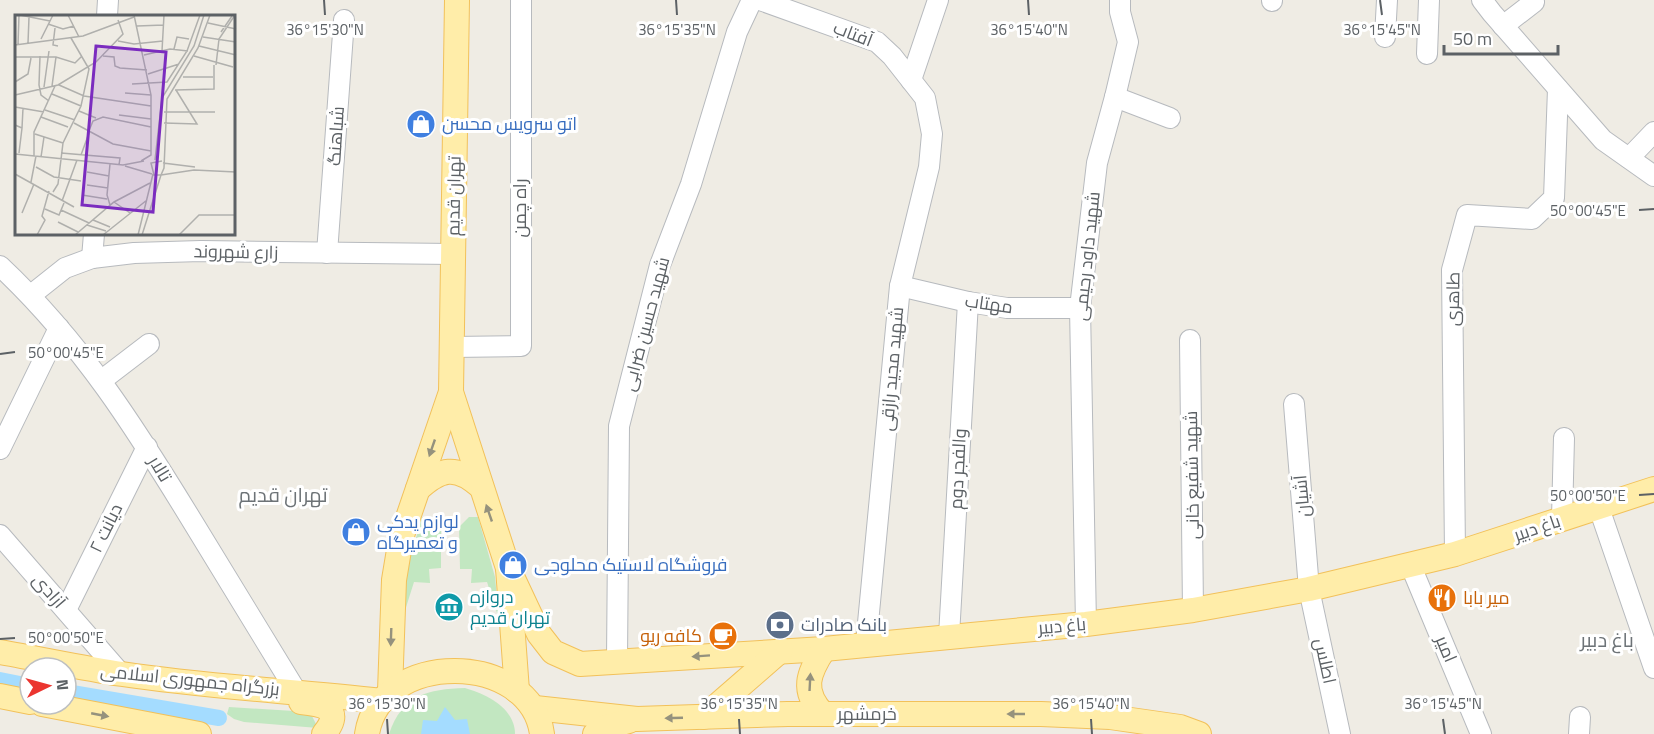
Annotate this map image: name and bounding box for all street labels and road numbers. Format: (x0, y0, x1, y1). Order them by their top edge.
street label: آفتاب (829, 14, 877, 53)
street label: شباهنگ (320, 105, 351, 167)
street label: تهران قدیم (439, 156, 468, 236)
street label: راه چمن (506, 179, 533, 237)
street label: شهید داود رحیمی (1066, 190, 1107, 322)
street label: زارع شهروند (193, 237, 279, 266)
street label: شهید حسین ضرابی (615, 254, 676, 394)
street label: طاهری (1439, 271, 1466, 326)
street label: مهتاب (963, 287, 1015, 320)
street label: شهید مجید رازقی (873, 306, 910, 432)
street label: شهید شفیع خانی (1177, 410, 1206, 540)
street label: والفجر دوم (942, 428, 973, 510)
street label: تالار (142, 450, 179, 487)
street label: آشیان (1286, 474, 1317, 518)
street label: دیانت ۲ (82, 499, 129, 557)
street label: باغ دبیر (1509, 507, 1564, 548)
street label: آزادی (26, 567, 73, 614)
street label: باغ دبیر (1036, 610, 1087, 641)
street label: امیر (1428, 630, 1464, 667)
street label: اطلس (1307, 635, 1343, 686)
street label: بزرگراه جمهوری اسلامی (99, 657, 281, 702)
street label: خرمشهر (836, 700, 897, 727)

